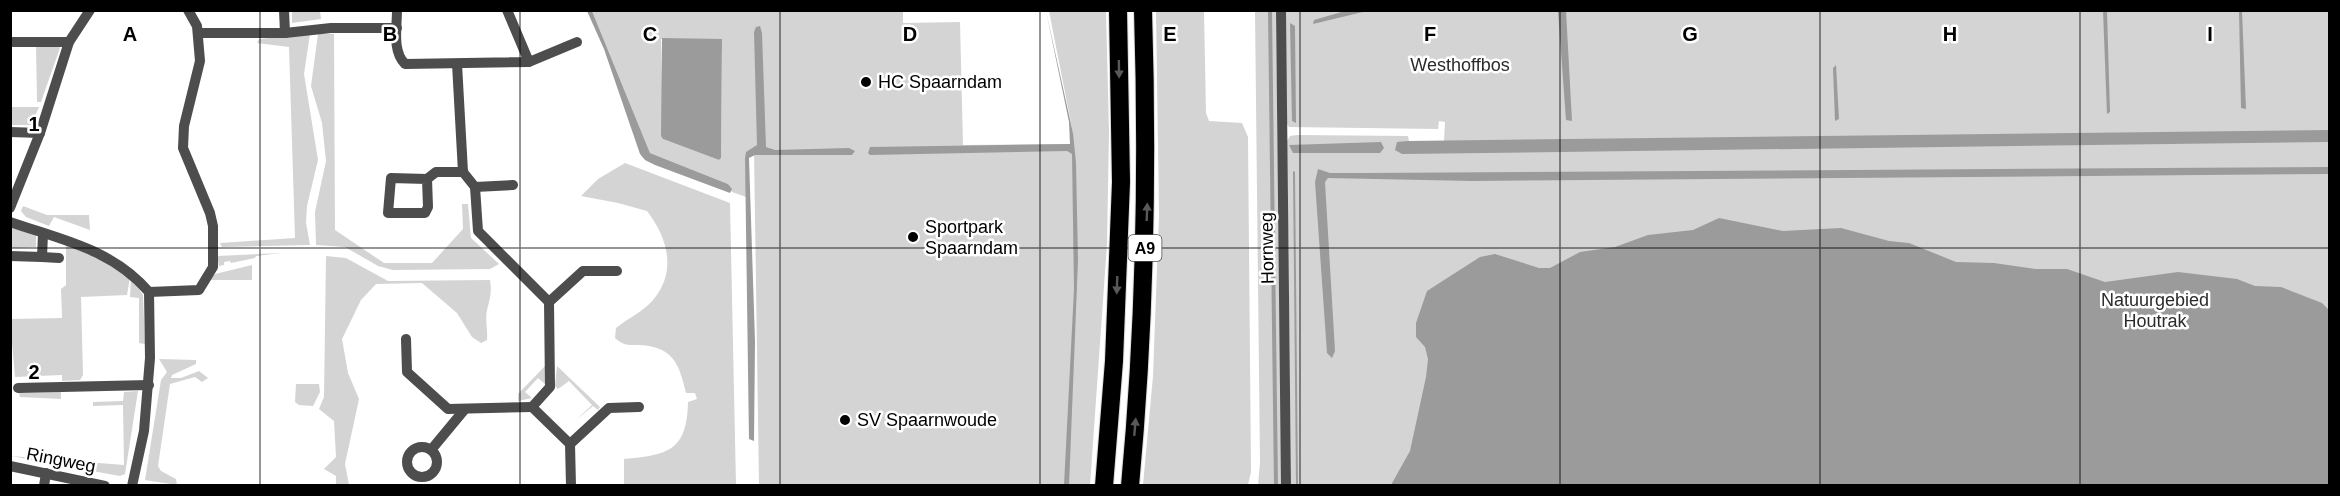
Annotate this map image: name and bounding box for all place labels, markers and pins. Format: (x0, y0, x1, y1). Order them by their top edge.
place label: HC Spaarndam (878, 72, 1002, 92)
marker: HC Spaarndam (859, 75, 873, 89)
place label: Sportpark Spaarndam (925, 217, 1018, 258)
marker: Sportpark Spaarndam (906, 230, 920, 244)
place label: SV Spaarnwoude (857, 410, 997, 430)
marker: SV Spaarnwoude (838, 413, 852, 427)

